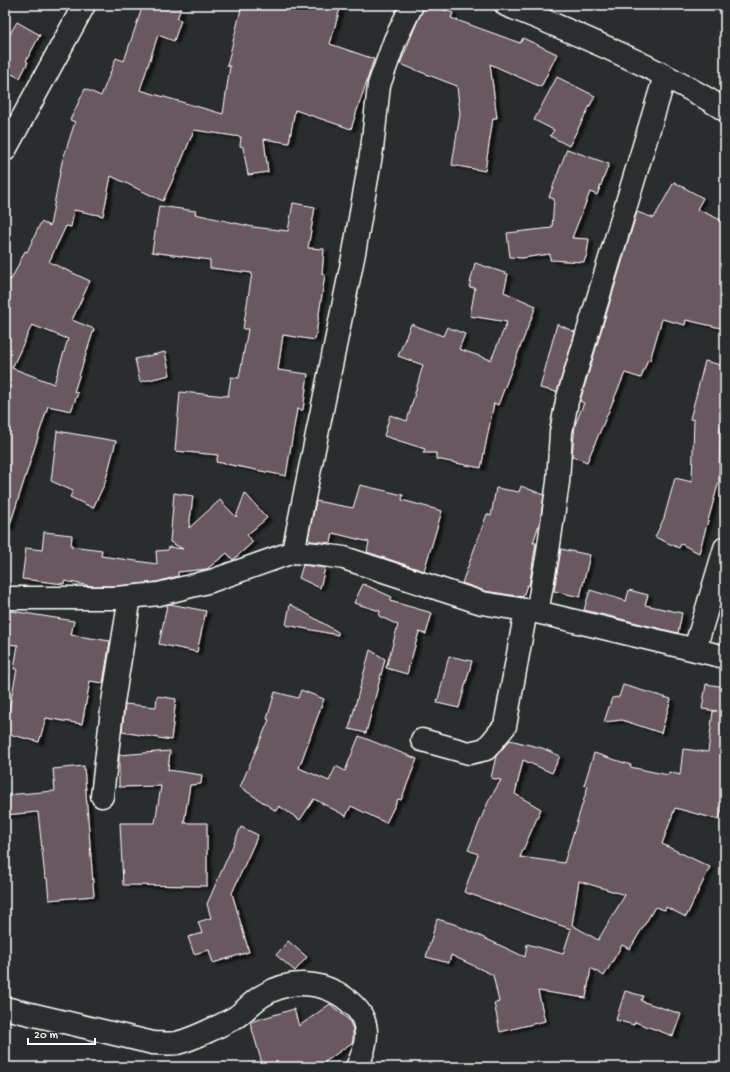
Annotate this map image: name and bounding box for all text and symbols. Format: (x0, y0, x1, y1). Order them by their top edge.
scale bar (28, 1020, 95, 1046)
text: 20 m (34, 1029, 59, 1043)

